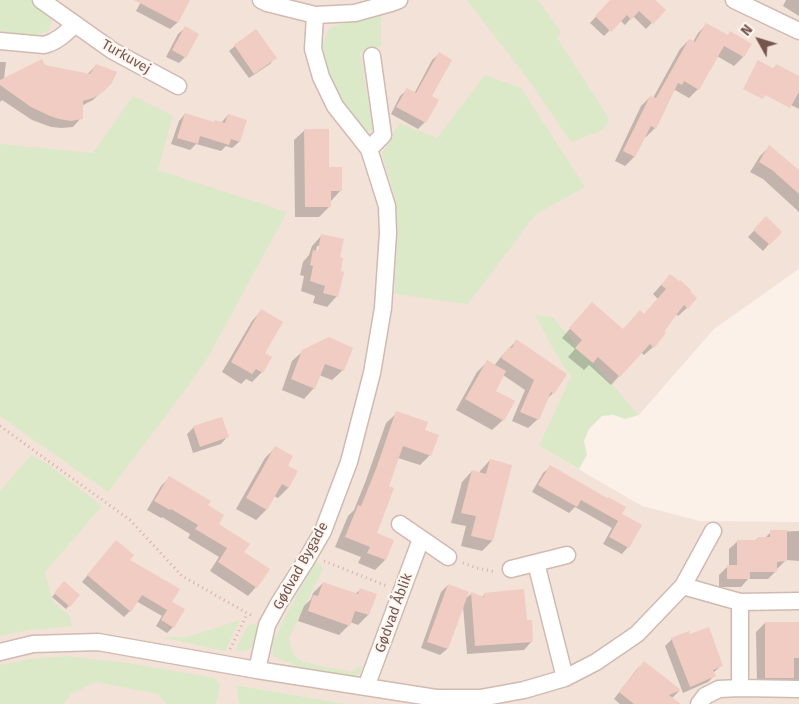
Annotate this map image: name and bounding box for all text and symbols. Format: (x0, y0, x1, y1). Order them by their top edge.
north arrow (734, 15, 784, 65)
text: N (737, 21, 756, 39)
street label: Turkuvej (98, 36, 154, 78)
street label: Gødvad Bygade (270, 519, 332, 613)
street label: Gødvad Åblik (372, 571, 416, 655)

